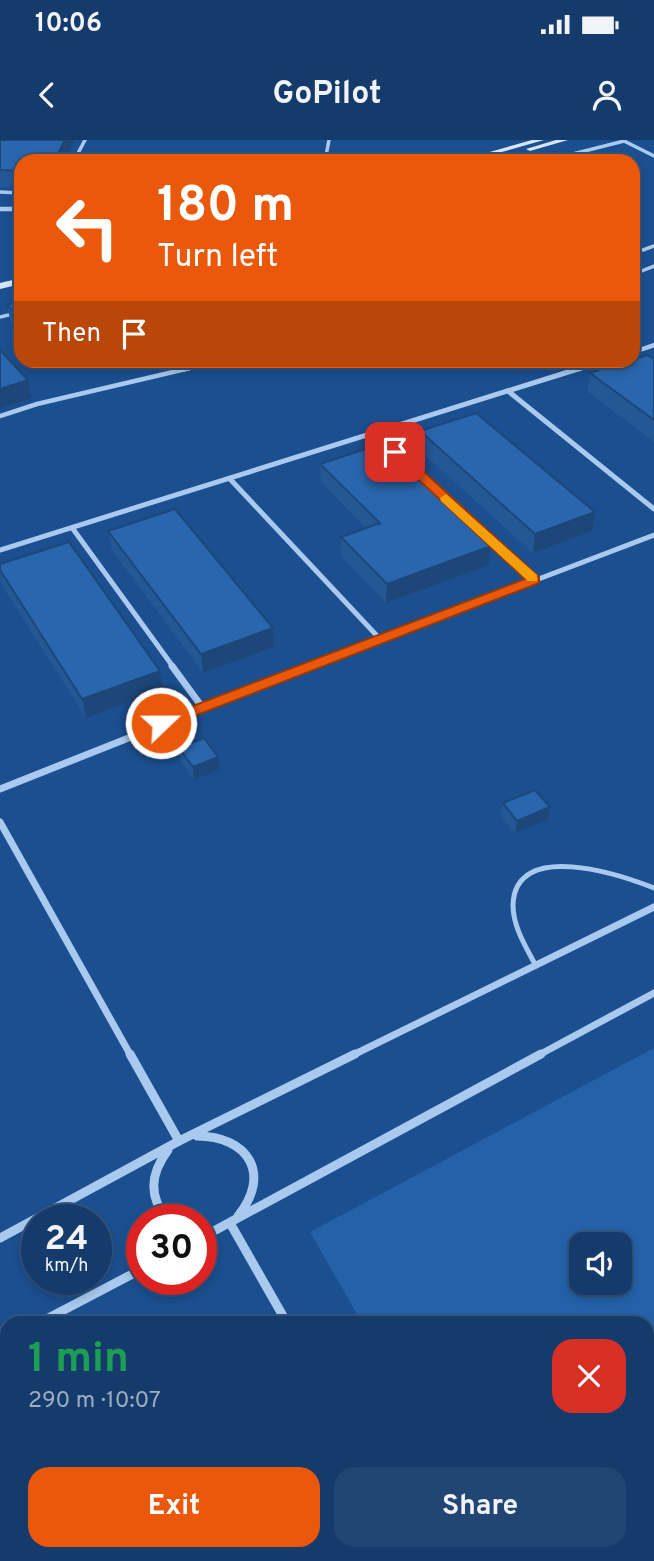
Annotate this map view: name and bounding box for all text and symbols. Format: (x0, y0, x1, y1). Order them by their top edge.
text: 10:06 (35, 8, 102, 41)
text: GoPilot (272, 75, 382, 115)
icon: back (28, 76, 66, 114)
icon: person (588, 76, 626, 114)
text: 180 m (157, 177, 294, 239)
icon: left (42, 182, 133, 273)
text: Turn left (157, 238, 278, 278)
icon: arrive (115, 315, 153, 353)
text: Then (42, 318, 101, 351)
pin (365, 422, 425, 482)
icon: arrive (376, 433, 414, 471)
position arrow (124, 686, 198, 760)
speed limit sign: 30 (126, 1204, 217, 1295)
text: 24 (45, 1218, 88, 1262)
map controls (569, 1232, 632, 1295)
button: sound (569, 1232, 632, 1295)
text: km/h (45, 1255, 88, 1278)
text: 1 min (28, 1334, 129, 1387)
button: close (552, 1339, 626, 1413)
text: 290 m · 10:07 (28, 1387, 161, 1416)
button: Exit (28, 1467, 320, 1547)
button: Share (334, 1467, 626, 1547)

